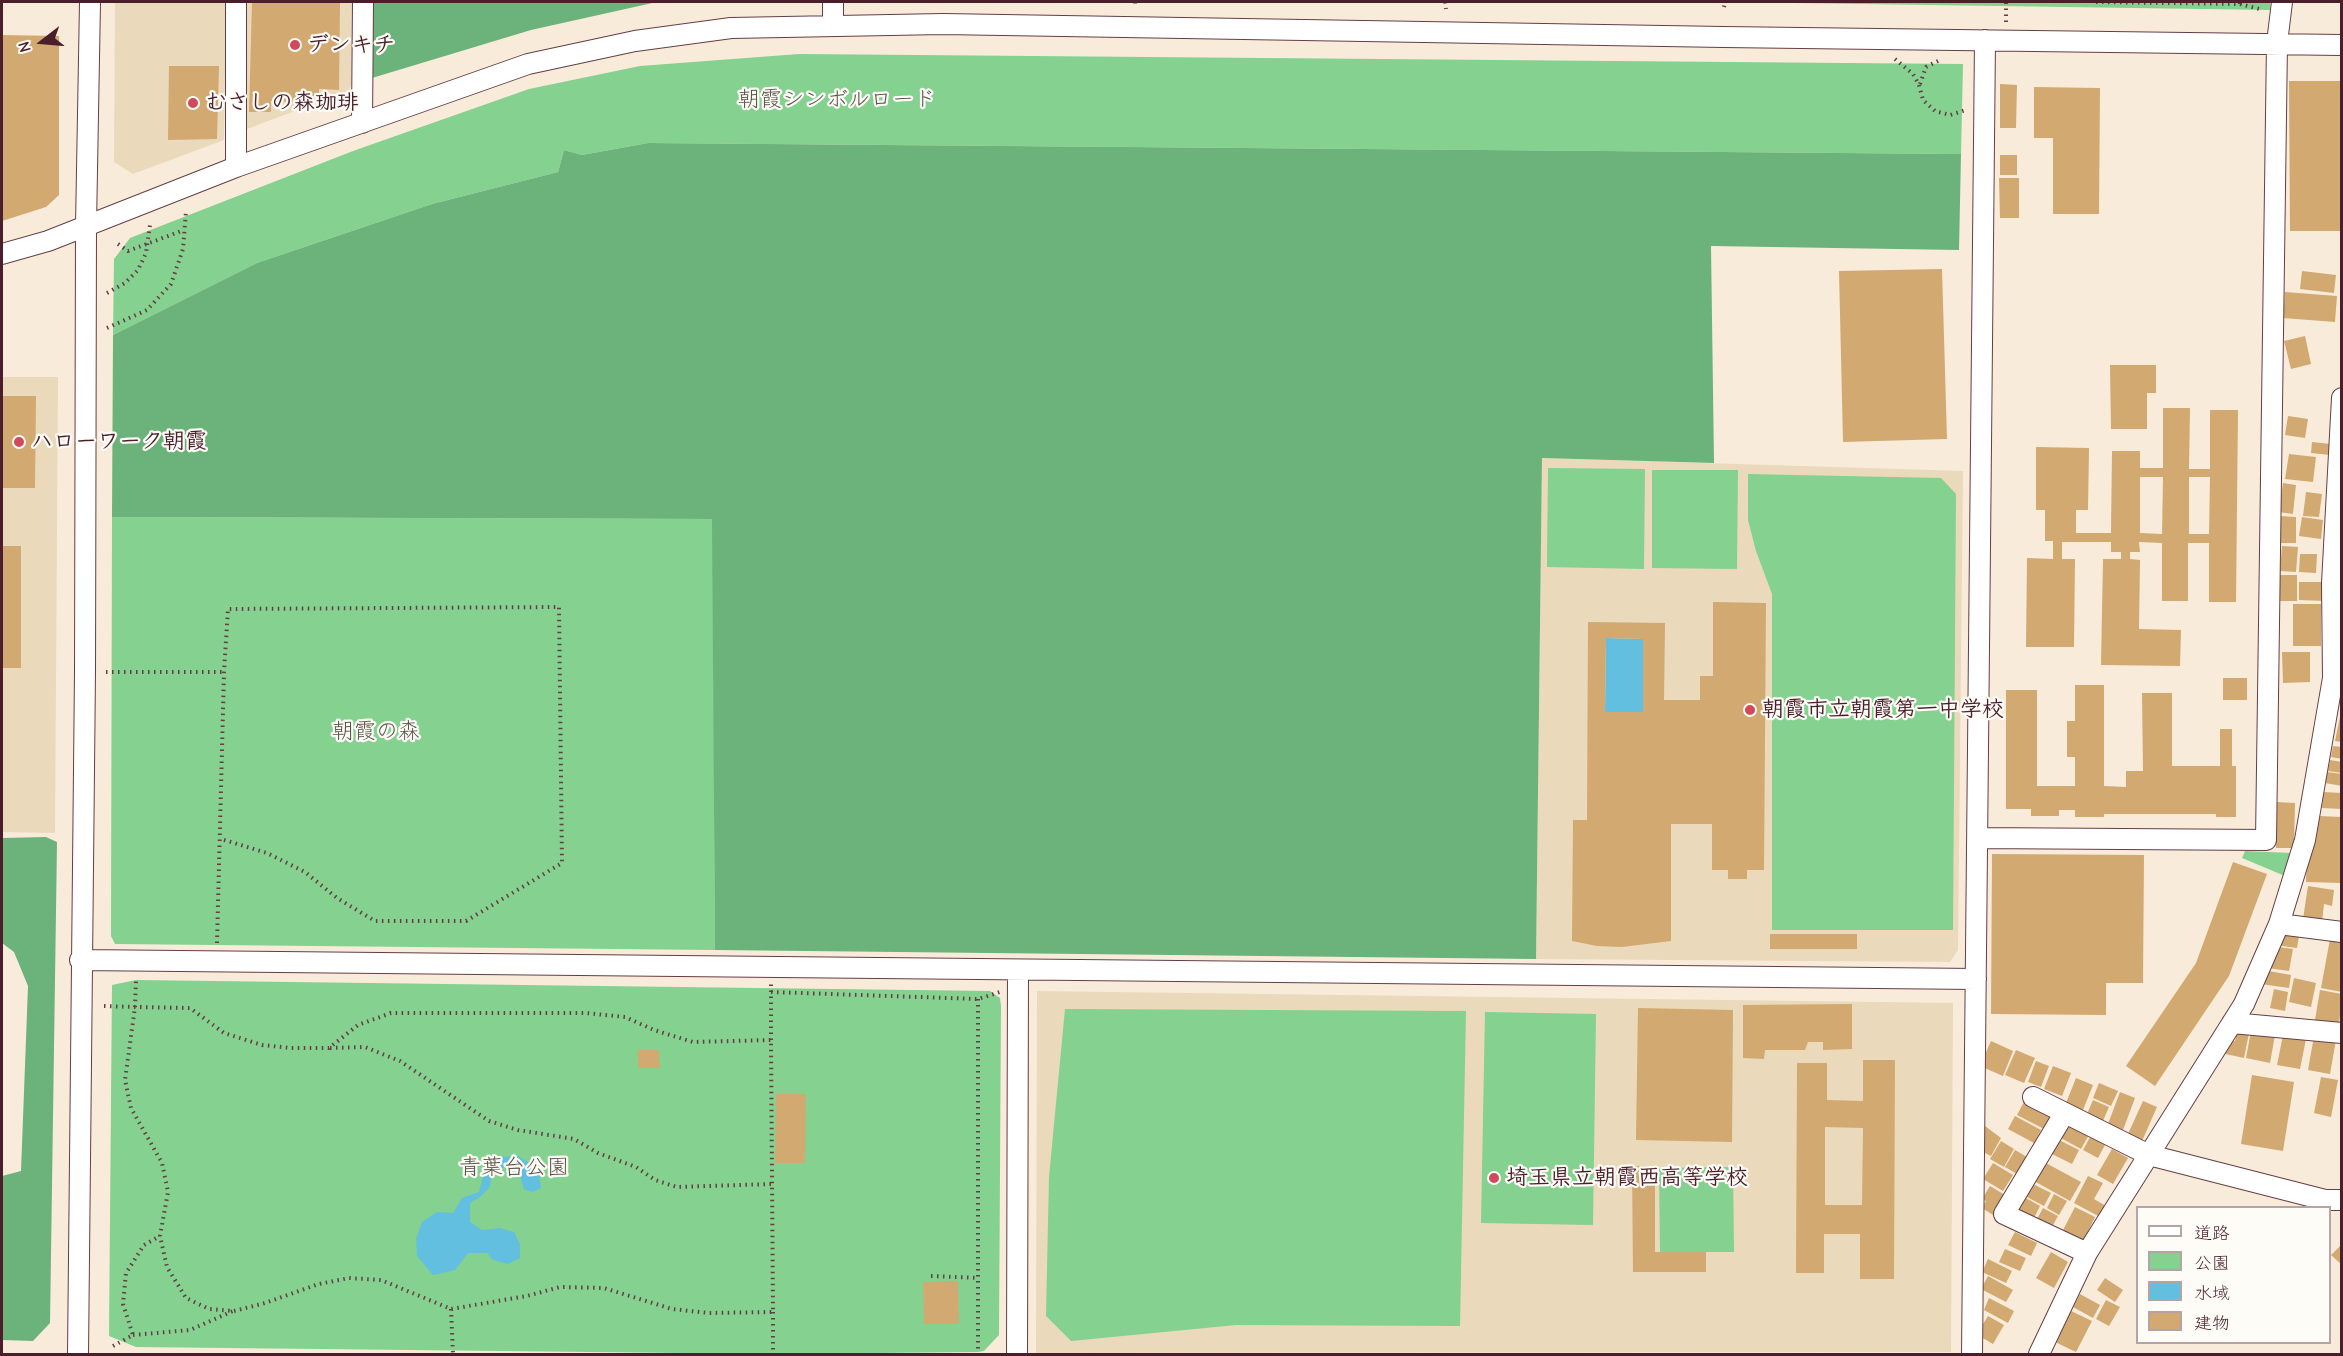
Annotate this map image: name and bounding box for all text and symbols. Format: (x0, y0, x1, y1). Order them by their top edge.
north arrow (12, 12, 72, 72)
place label: デンキチ (307, 32, 395, 58)
marker: デンキチ (288, 38, 302, 52)
text: N (15, 39, 35, 54)
park label: 朝霞シンボルロード (738, 87, 936, 113)
place label: むさしの森珈琲 (205, 90, 359, 116)
marker: むさしの森珈琲 (186, 96, 200, 110)
place label: ハローワーク朝霞 (31, 429, 207, 455)
marker: ハローワーク朝霞 (12, 435, 26, 449)
place label: 朝霞市立朝霞第一中学校 (1762, 697, 2004, 723)
marker: 朝霞市立朝霞第一中学校 (1743, 703, 1757, 717)
park label: 朝霞の森 (332, 719, 420, 745)
park label: 青葉台公園 (459, 1155, 569, 1181)
place label: 埼玉県立朝霞西高等学校 (1506, 1165, 1748, 1191)
marker: 埼玉県立朝霞西高等学校 (1487, 1171, 1501, 1185)
legend (2136, 1206, 2331, 1344)
text: 道路 (2194, 1223, 2230, 1244)
text: 公園 (2194, 1253, 2230, 1274)
text: 水域 (2194, 1283, 2230, 1304)
text: 建物 (2194, 1313, 2230, 1334)

